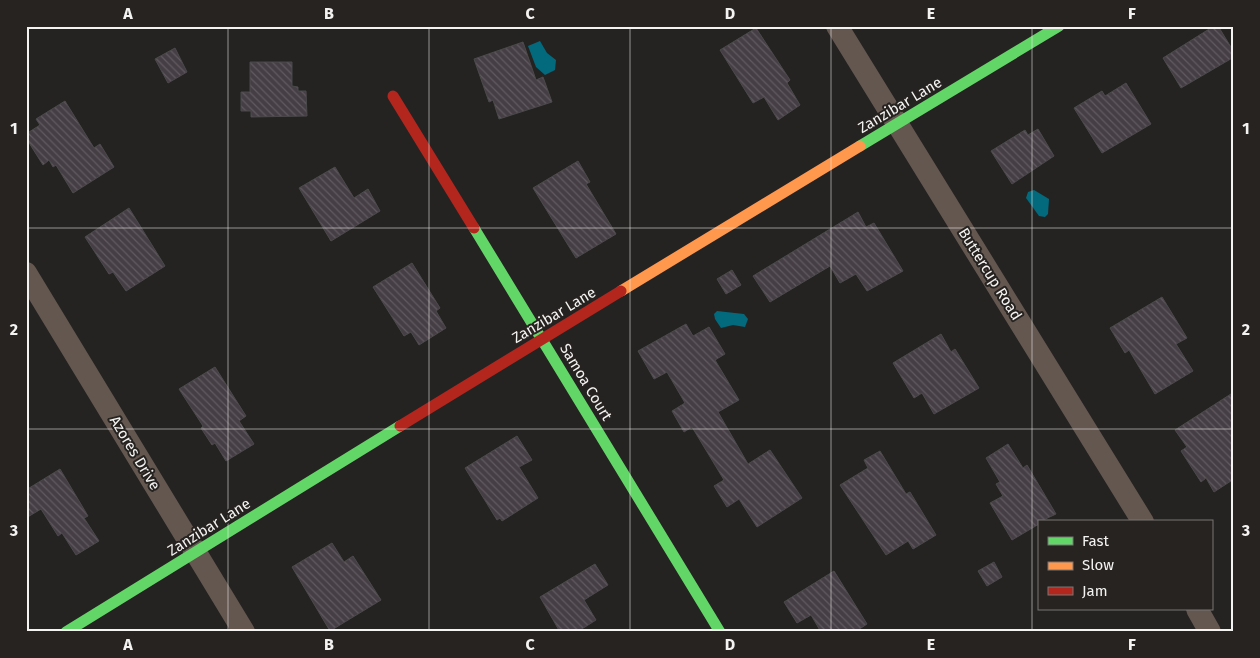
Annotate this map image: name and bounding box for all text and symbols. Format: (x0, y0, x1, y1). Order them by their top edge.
text: A (122, 4, 133, 23)
text: B (324, 4, 334, 23)
text: C (525, 4, 535, 23)
text: D (725, 4, 735, 23)
text: E (927, 4, 935, 23)
text: F (1128, 4, 1136, 23)
street label: Zanzibar Lane (855, 73, 945, 137)
text: 1 (10, 119, 18, 138)
text: 1 (1242, 119, 1250, 138)
street label: Buttercup Road (954, 225, 1026, 323)
street label: Zanzibar Lane (509, 283, 599, 347)
text: 2 (10, 320, 18, 339)
text: 2 (1242, 320, 1250, 339)
street label: Samoa Court (556, 340, 616, 424)
street label: Azores Drive (106, 413, 164, 493)
street label: Zanzibar Lane (164, 494, 254, 560)
legend (1038, 520, 1212, 610)
text: 3 (9, 521, 18, 540)
text: 3 (1241, 521, 1250, 540)
text: Fast (1082, 532, 1109, 550)
text: Slow (1082, 556, 1114, 574)
text: Jam (1082, 582, 1108, 600)
text: A (122, 635, 133, 654)
text: B (324, 635, 334, 654)
text: C (525, 635, 535, 654)
text: D (725, 635, 735, 654)
text: E (927, 635, 935, 654)
text: F (1128, 635, 1136, 654)

